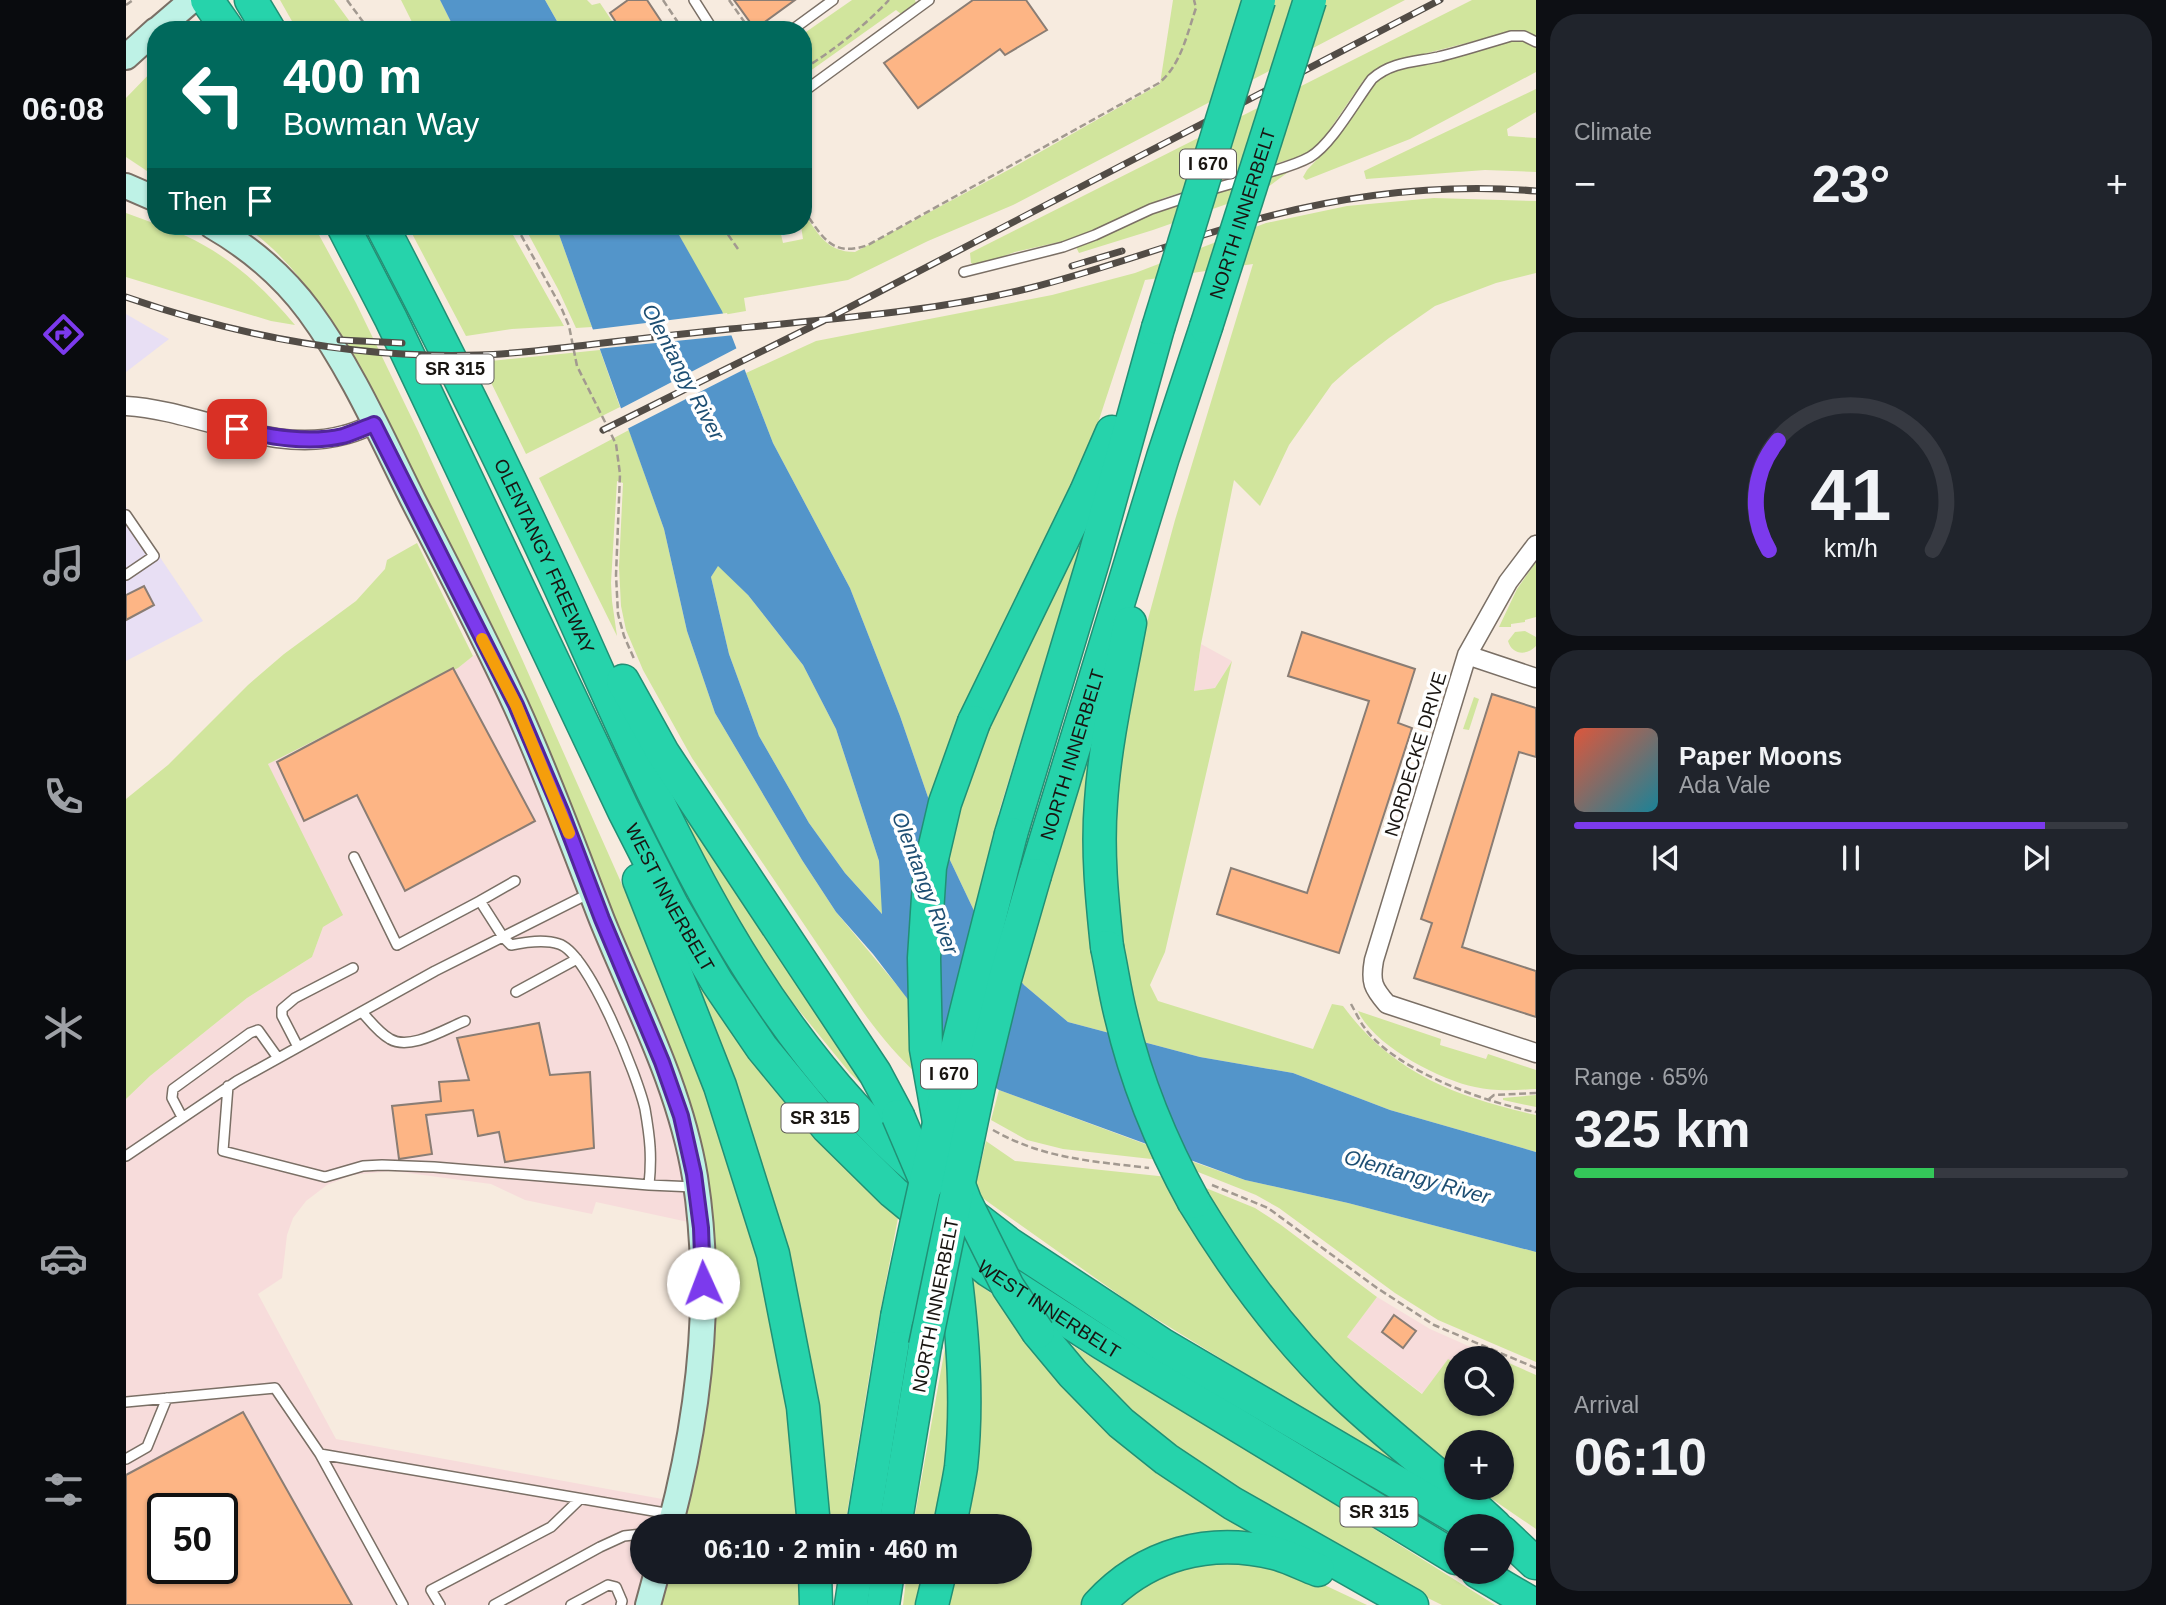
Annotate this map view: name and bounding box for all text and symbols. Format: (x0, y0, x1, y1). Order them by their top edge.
icon: left (168, 49, 259, 140)
text: 400 m (283, 49, 422, 103)
text: 06:08 (22, 91, 104, 127)
text: Bowman Way (283, 106, 479, 142)
text: Climate (1574, 119, 1652, 145)
street label: NORTH INNERBELT (1206, 125, 1280, 302)
road number: I 670 (1180, 149, 1236, 178)
text: 23° (1812, 155, 1890, 213)
text: − (1574, 163, 1596, 205)
text: + (2106, 163, 2128, 205)
icon: arrive (241, 182, 279, 220)
text: Then (168, 186, 227, 216)
water label: Olentangy River (638, 300, 729, 445)
icon: directions (39, 310, 88, 359)
road number: SR 315 (416, 354, 494, 384)
pin (207, 399, 267, 459)
icon: arrive (218, 410, 256, 448)
street label: OLENTANGY FREEWAY (490, 455, 599, 657)
text: 41 (1811, 455, 1891, 536)
text: km/h (1824, 534, 1878, 562)
icon: music (39, 541, 88, 590)
street label: NORTH INNERBELT (1036, 666, 1109, 843)
street label: NORDECKE DRIVE (1380, 669, 1451, 839)
text: Paper Moons (1679, 741, 1842, 771)
icon: phone (39, 772, 88, 821)
text: Ada Vale (1679, 772, 1771, 798)
water label: Olentangy River (888, 808, 964, 958)
street label: WEST INNERBELT (621, 820, 719, 976)
icon: previous (1647, 839, 1685, 877)
icon: pause (1832, 839, 1870, 877)
icon: next (2017, 839, 2055, 877)
icon: climate (39, 1003, 88, 1052)
road number: I 670 (921, 1059, 977, 1088)
text: Range · 65% (1574, 1064, 1708, 1090)
text: 325 km (1574, 1100, 1750, 1158)
road number: SR 315 (782, 1104, 858, 1133)
water label: Olentangy River (1342, 1145, 1494, 1209)
street label: NORTH INNERBELT (908, 1215, 963, 1394)
icon: car (39, 1234, 88, 1283)
position arrow (666, 1246, 740, 1320)
street label: WEST INNERBELT (973, 1256, 1124, 1363)
map controls (1444, 1346, 1514, 1584)
button: search (1444, 1346, 1514, 1416)
text: Arrival (1574, 1392, 1639, 1418)
text: 06:10 (1574, 1428, 1707, 1486)
button: + (1444, 1430, 1514, 1500)
icon: filters (39, 1465, 88, 1514)
speed limit sign: 50 (147, 1493, 238, 1584)
road number: SR 315 (1340, 1498, 1418, 1526)
button: − (1444, 1514, 1514, 1584)
text: 06:10 · 2 min · 460 m (704, 1534, 958, 1564)

